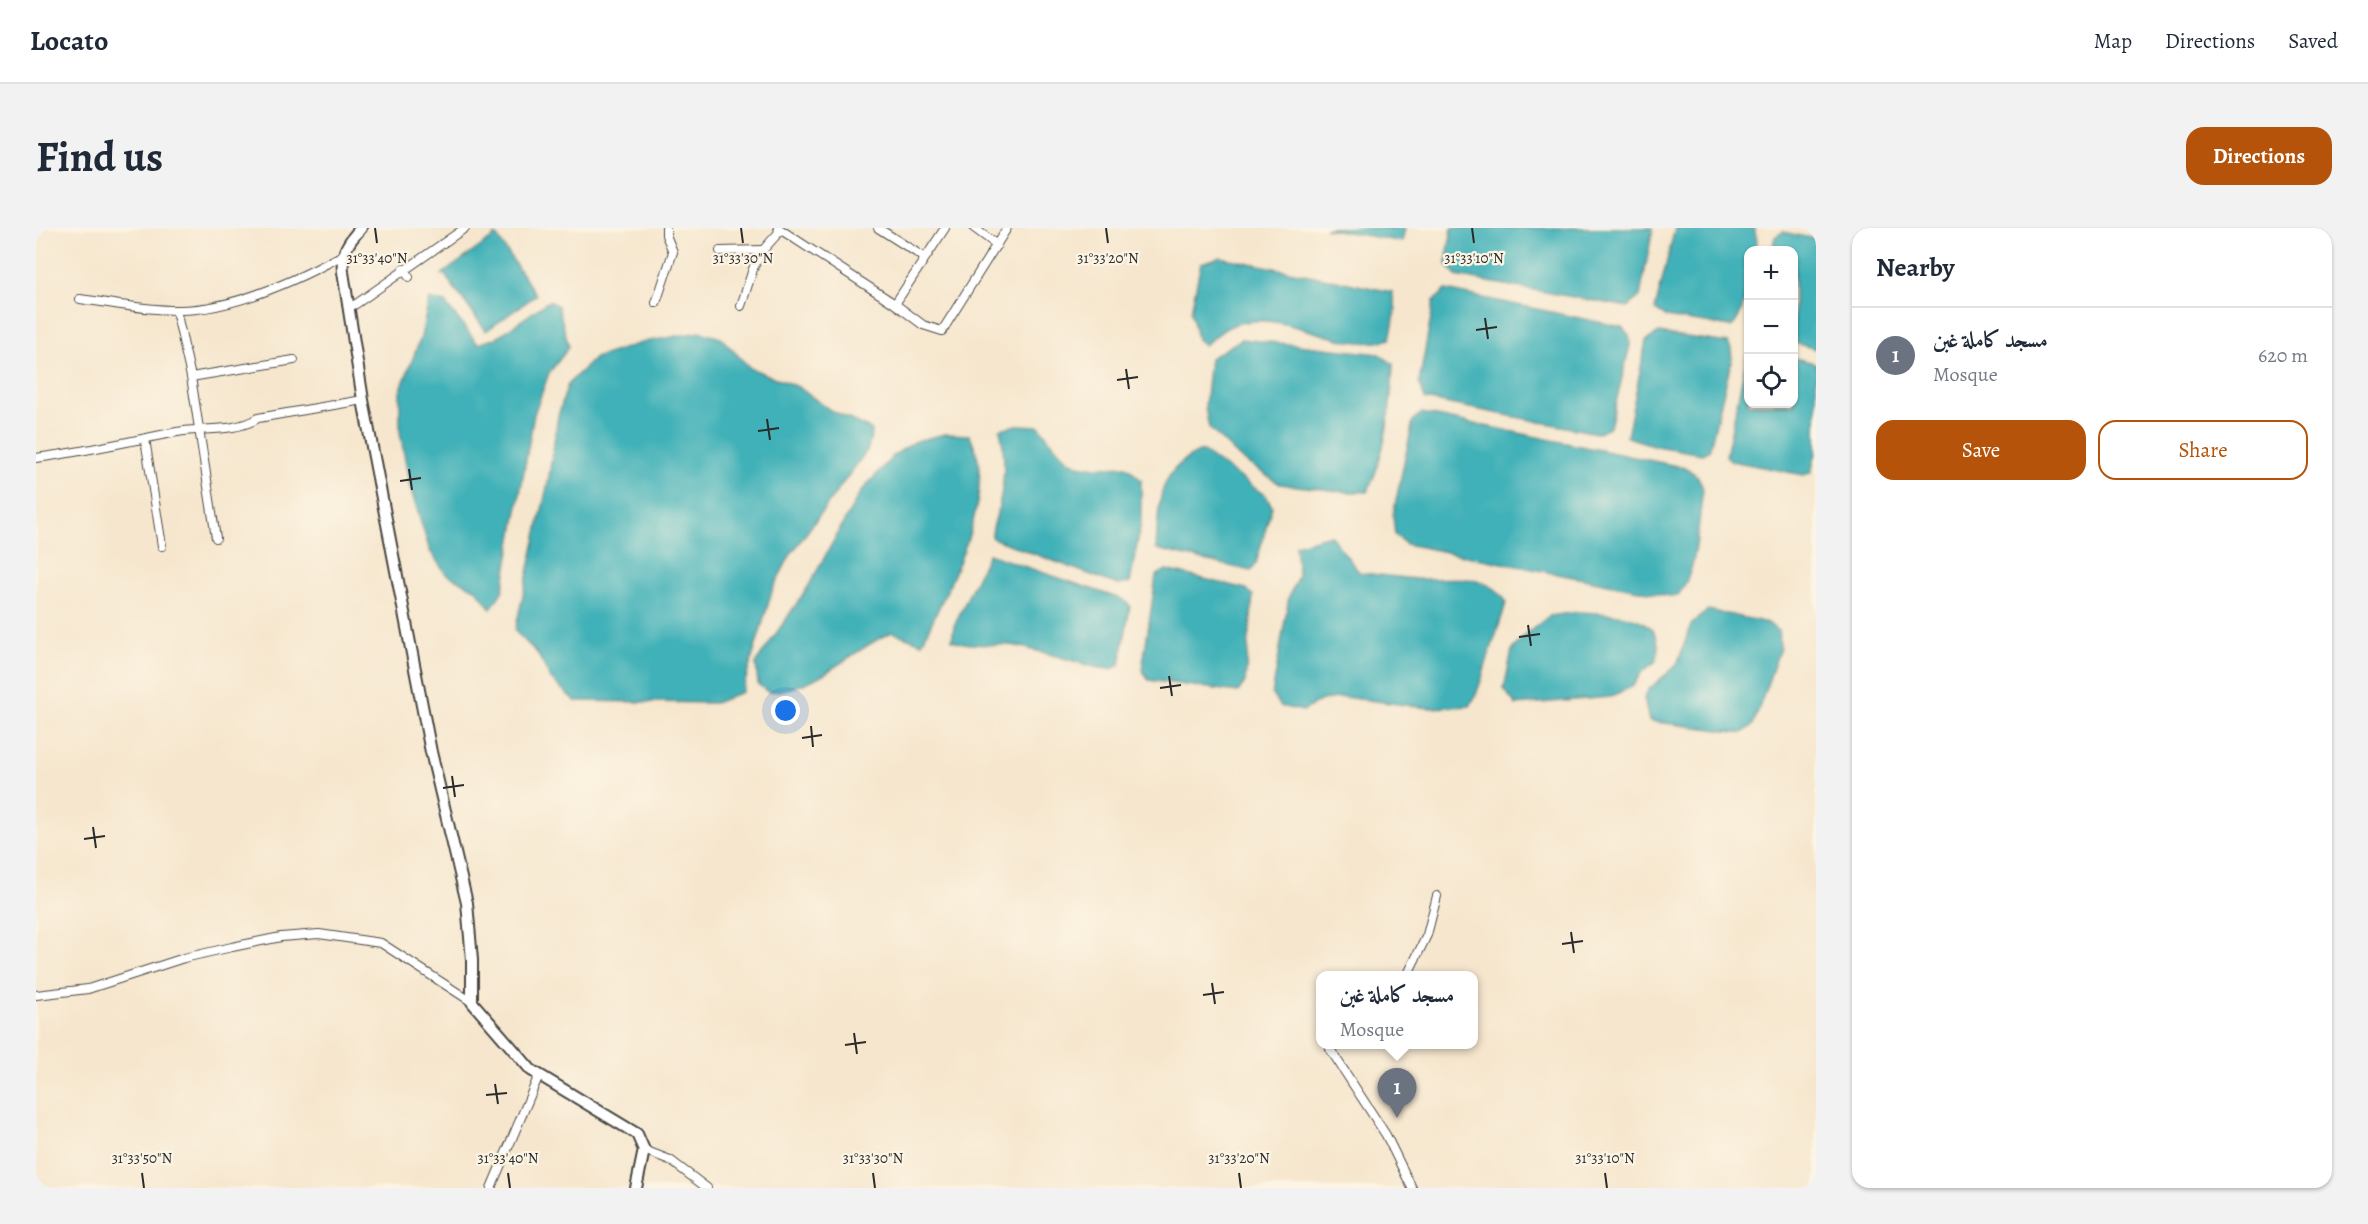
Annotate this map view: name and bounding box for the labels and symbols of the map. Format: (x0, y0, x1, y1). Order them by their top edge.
text: 31°33'40"N (346, 248, 408, 268)
text: 31°33'30"N (713, 248, 773, 268)
text: 31°33'20"N (1077, 248, 1139, 268)
text: 31°33'10"N (1444, 248, 1504, 268)
your location (771, 696, 800, 725)
pin: 1 (1378, 1068, 1416, 1118)
text: 31°33'50"N (112, 1148, 173, 1168)
text: 31°33'40"N (477, 1148, 539, 1168)
text: 31°33'30"N (843, 1148, 903, 1168)
text: 31°33'20"N (1208, 1148, 1270, 1168)
text: 31°33'10"N (1575, 1148, 1635, 1168)

